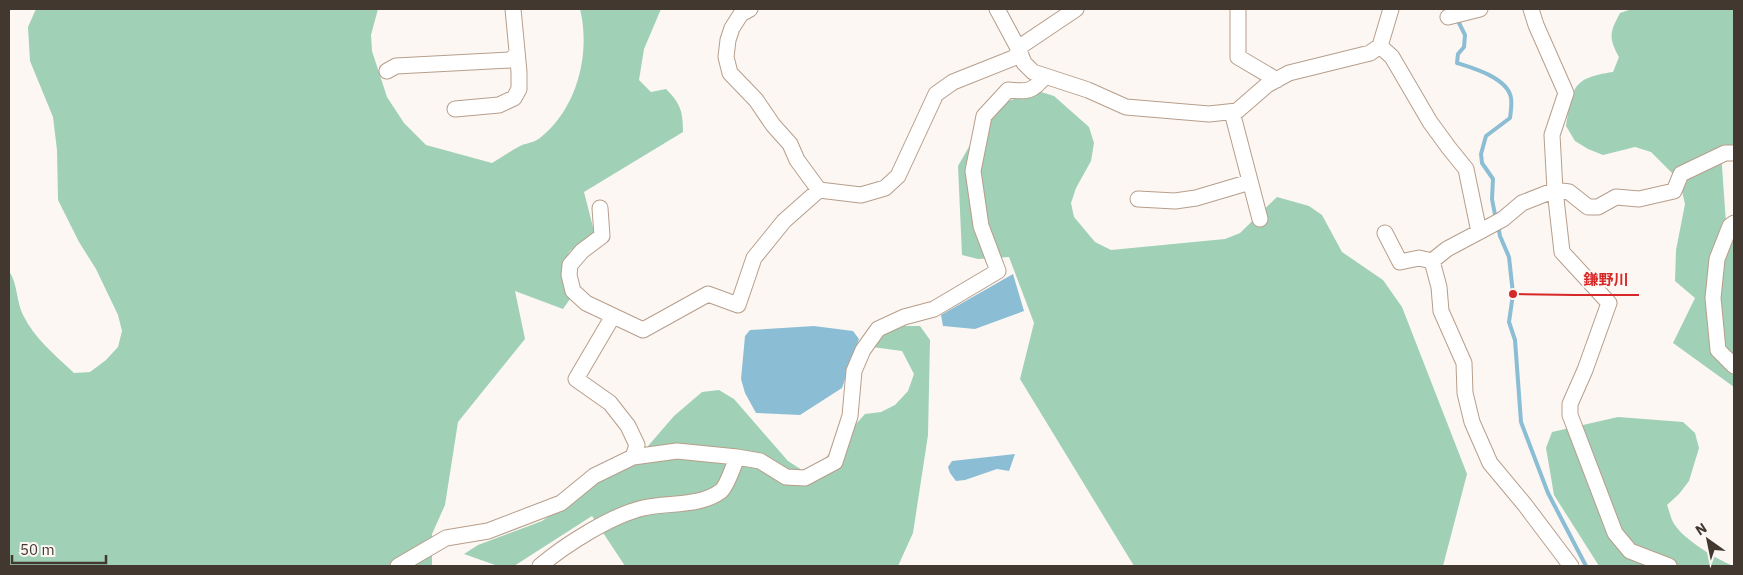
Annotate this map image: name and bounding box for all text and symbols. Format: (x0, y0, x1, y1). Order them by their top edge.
callout: 鎌野川 (1574, 265, 1639, 295)
text: 鎌野川 (1582, 270, 1629, 289)
north arrow (1683, 515, 1733, 565)
text: N (1692, 519, 1710, 539)
scale bar (12, 532, 106, 564)
text: 50 m (20, 540, 55, 559)

